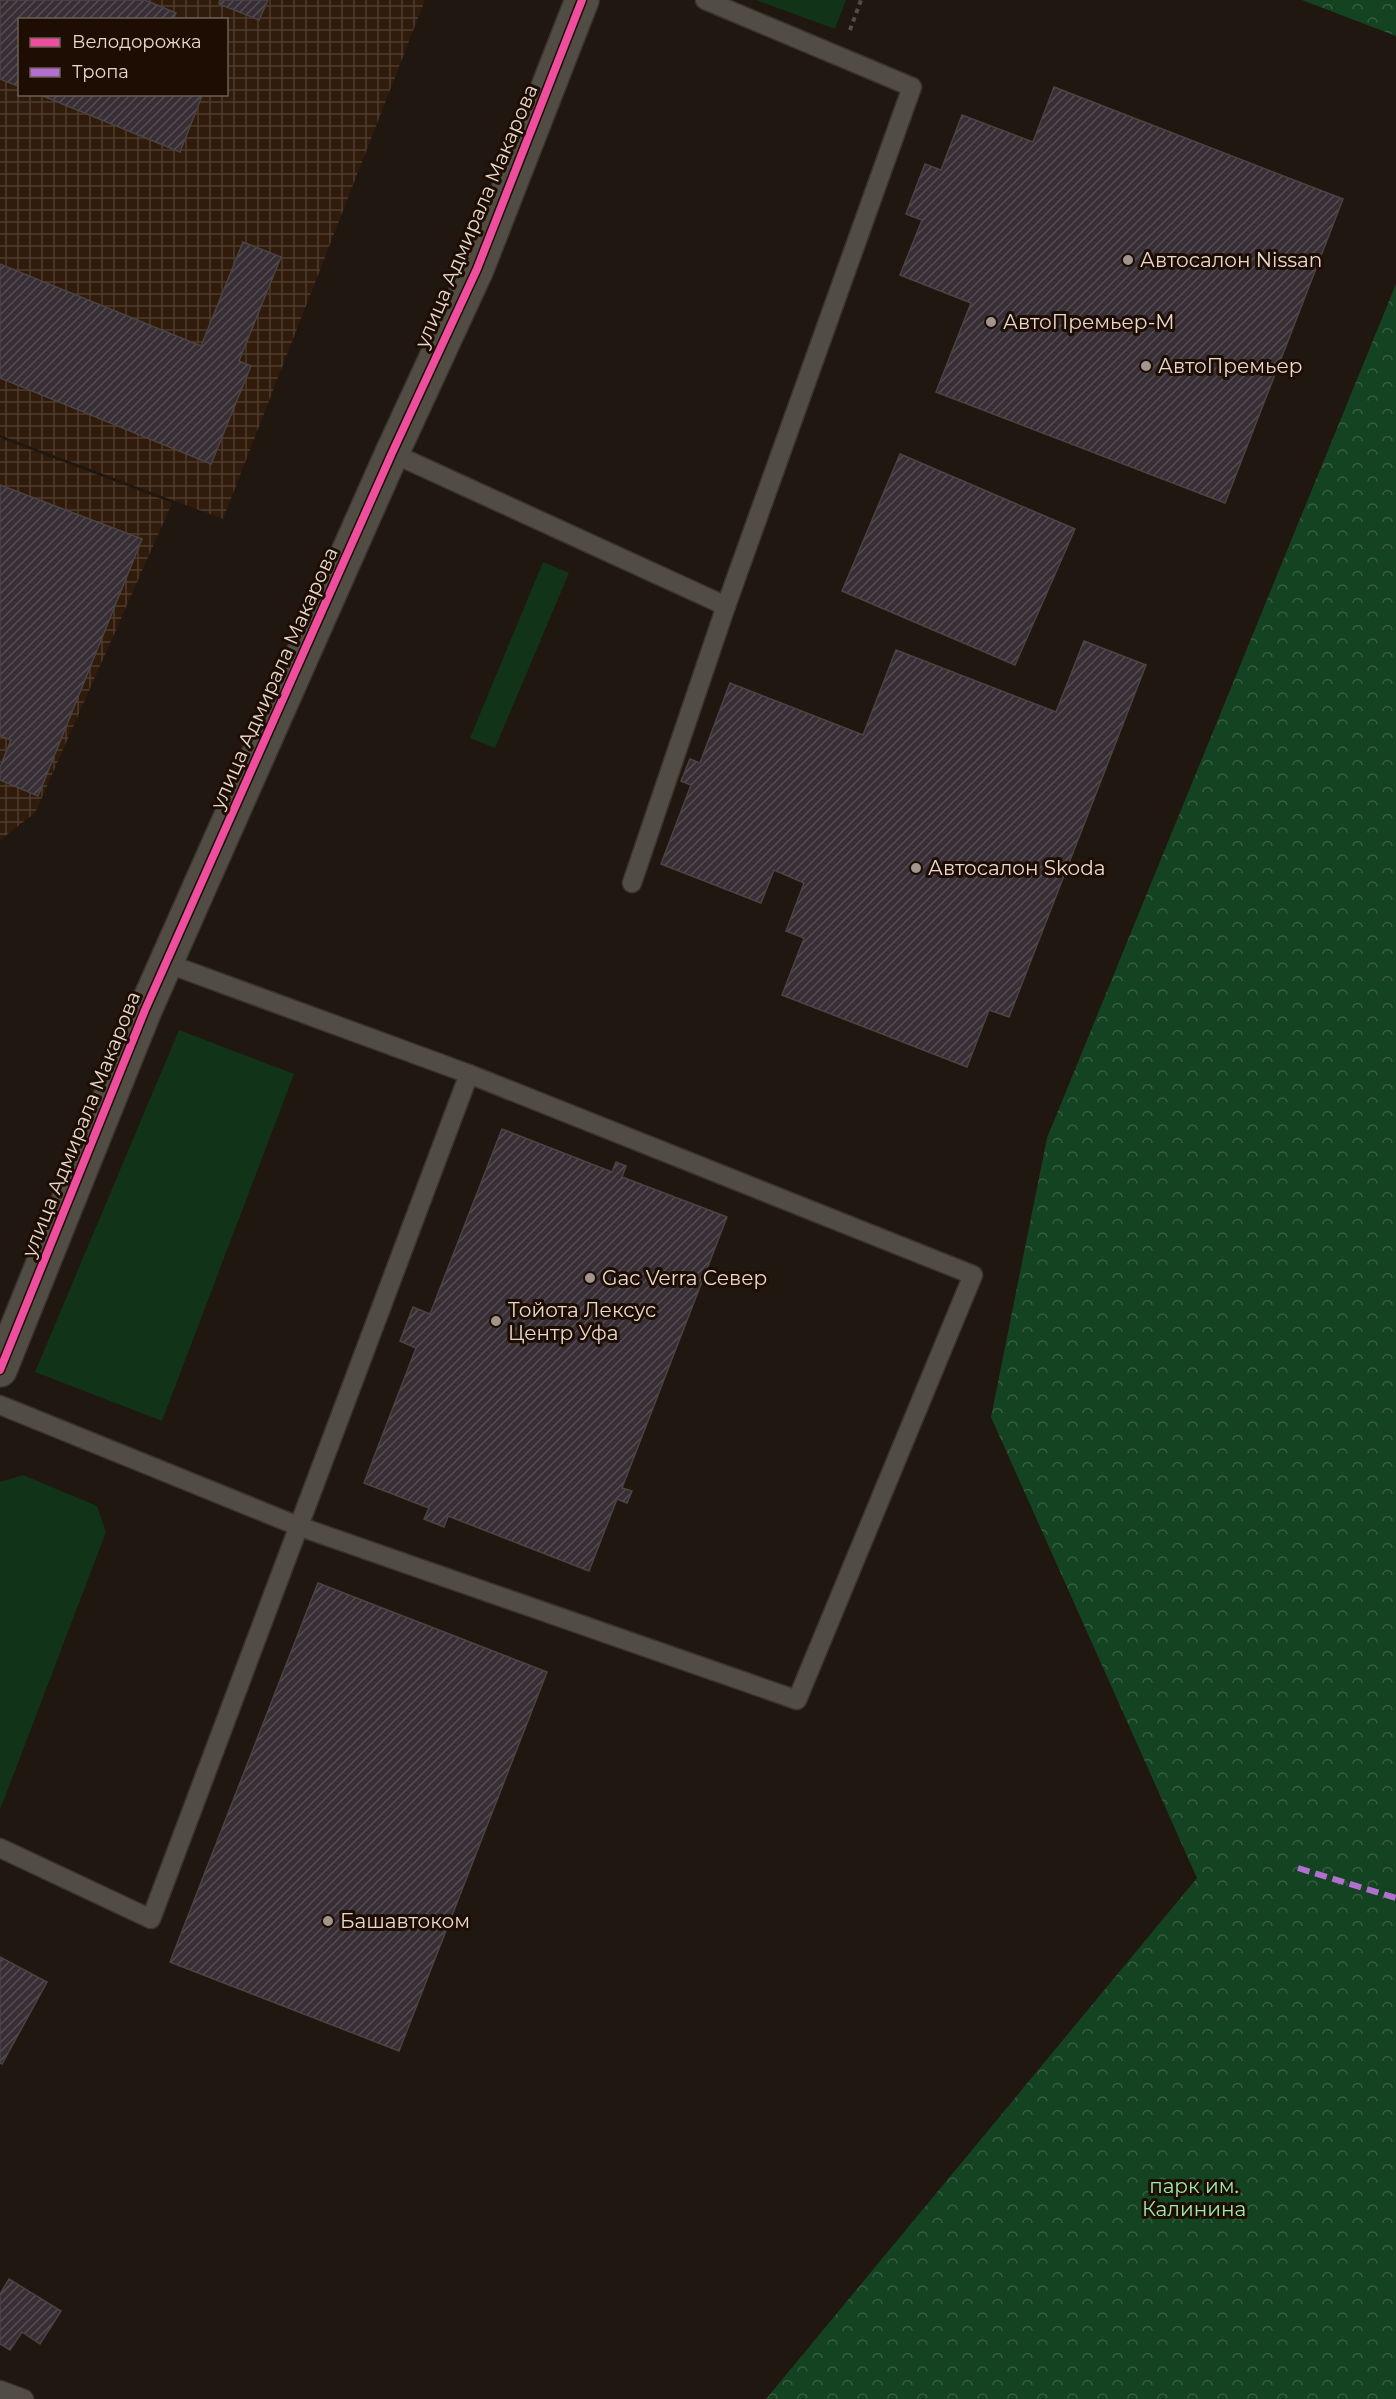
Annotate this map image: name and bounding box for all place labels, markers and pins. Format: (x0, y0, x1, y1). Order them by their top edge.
place label: Автосалон Nissan (1140, 248, 1322, 272)
marker: Автосалон Nissan (1121, 253, 1135, 267)
place label: АвтоПремьер-М (1003, 310, 1175, 334)
marker: АвтоПремьер-М (984, 315, 998, 329)
place label: АвтоПремьер (1158, 354, 1302, 378)
marker: АвтоПремьер (1139, 359, 1153, 373)
place label: Автосалон Skoda (928, 856, 1106, 880)
marker: Автосалон Skoda (909, 861, 923, 875)
place label: Gac Verra Север (602, 1266, 767, 1290)
marker: Gac Verra Север (583, 1271, 597, 1285)
place label: Тойота Лексус Центр Уфа (508, 1298, 656, 1345)
marker: Тойота Лексус Центр Уфа (489, 1314, 503, 1328)
place label: Башавтоком (340, 1909, 470, 1933)
marker: Башавтоком (321, 1914, 335, 1928)

